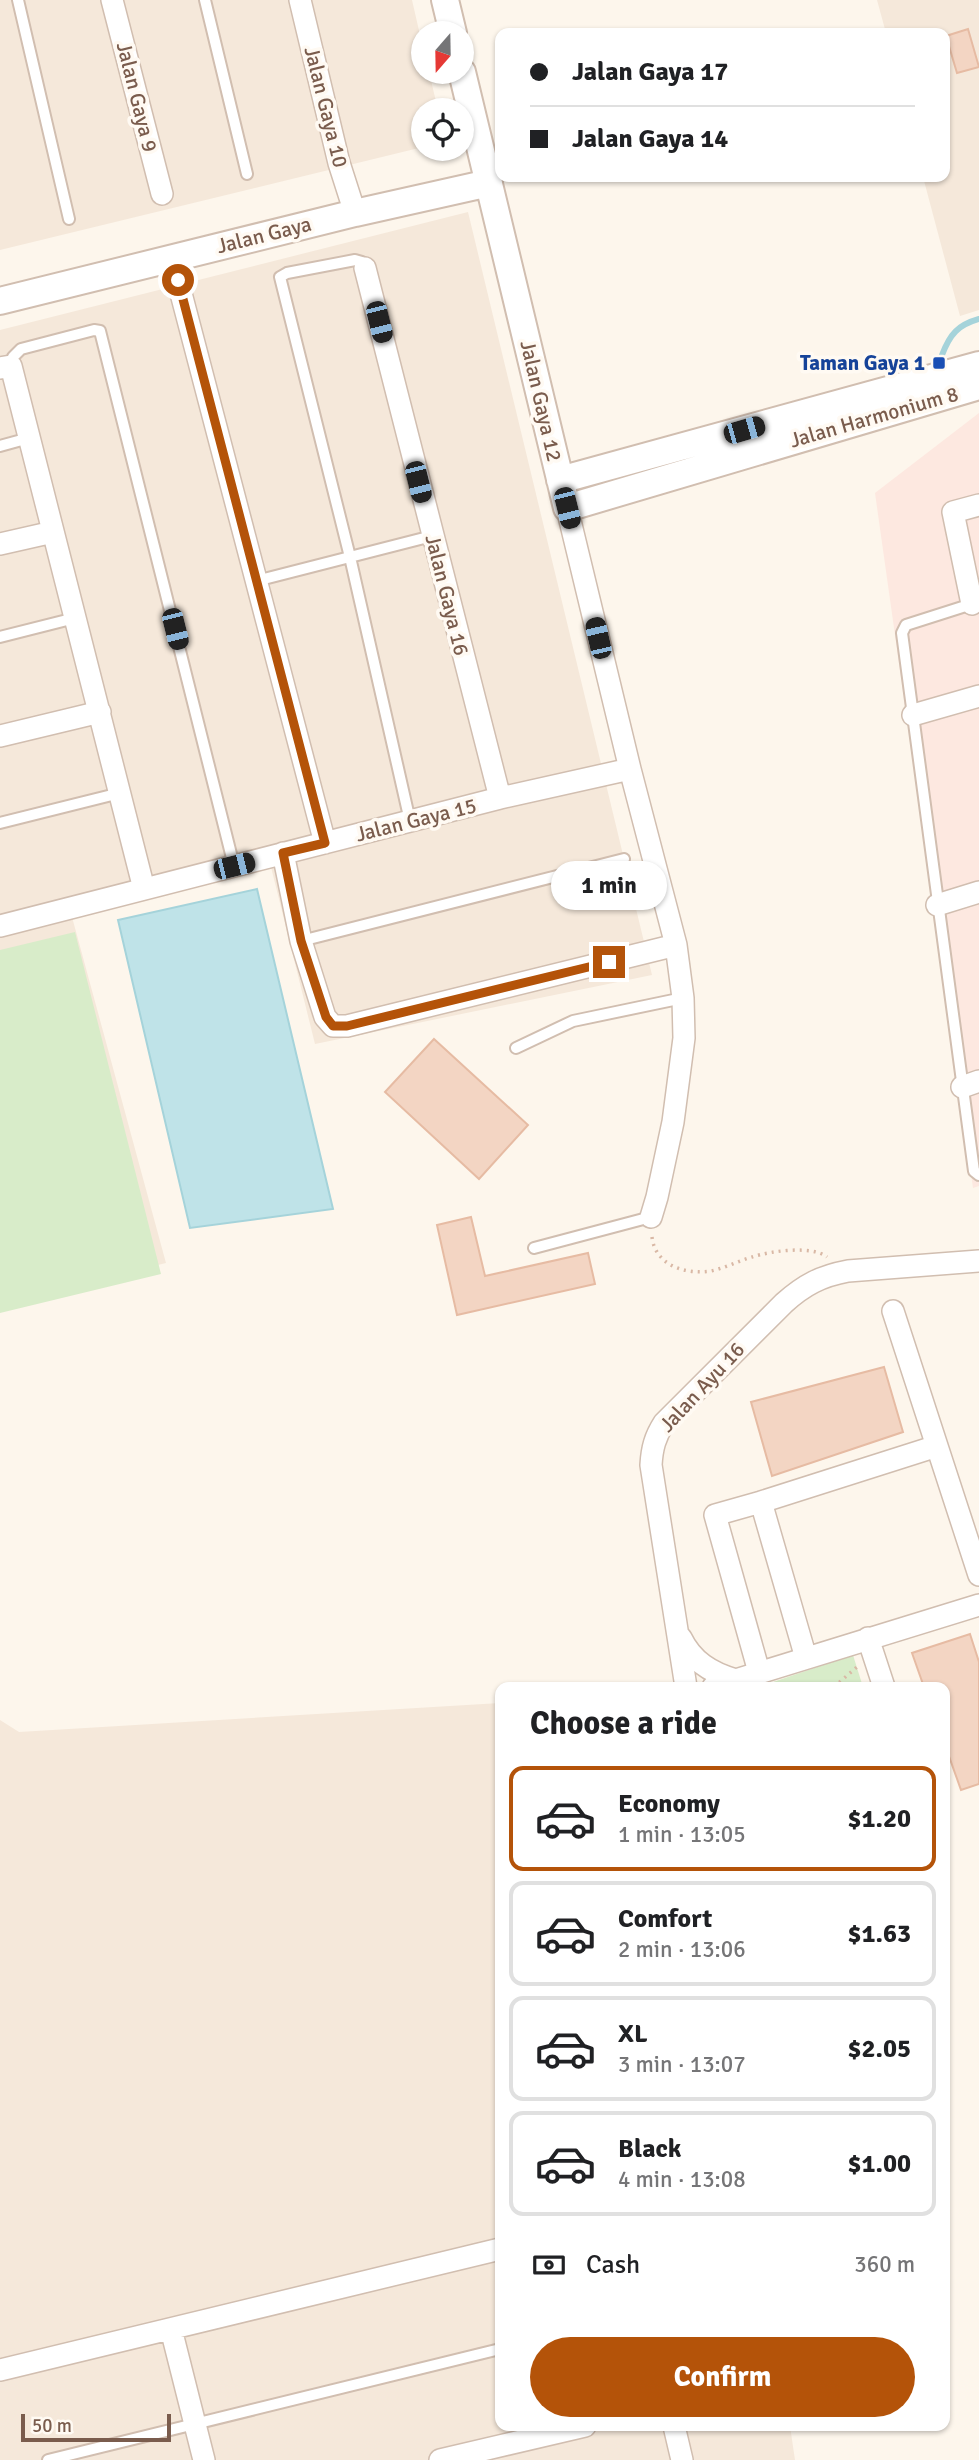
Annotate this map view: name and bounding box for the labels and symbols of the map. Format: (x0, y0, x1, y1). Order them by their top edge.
north arrow (411, 21, 474, 84)
street label: Jalan Gaya 9 (111, 39, 163, 155)
street label: Jalan Gaya 10 (298, 44, 354, 170)
street label: Jalan Gaya (214, 211, 314, 259)
route start (162, 264, 194, 296)
car (364, 299, 395, 345)
street label: Jalan Gaya 12 (514, 338, 568, 464)
place label: Taman Gaya 1 (800, 350, 925, 376)
marker: Taman Gaya 1 (931, 355, 947, 371)
street label: Jalan Harmonium 8 (787, 381, 961, 453)
car (721, 414, 768, 446)
car (403, 459, 434, 505)
car (552, 485, 583, 531)
street label: Jalan Gaya 16 (419, 532, 475, 658)
car (160, 606, 191, 652)
car (584, 615, 613, 661)
street label: Jalan Gaya 15 (353, 792, 479, 848)
car (212, 851, 257, 881)
callout: 1 min (551, 860, 667, 909)
route end (593, 946, 625, 978)
street label: Jalan Ayu 16 (654, 1337, 750, 1437)
scale bar (21, 2411, 172, 2443)

